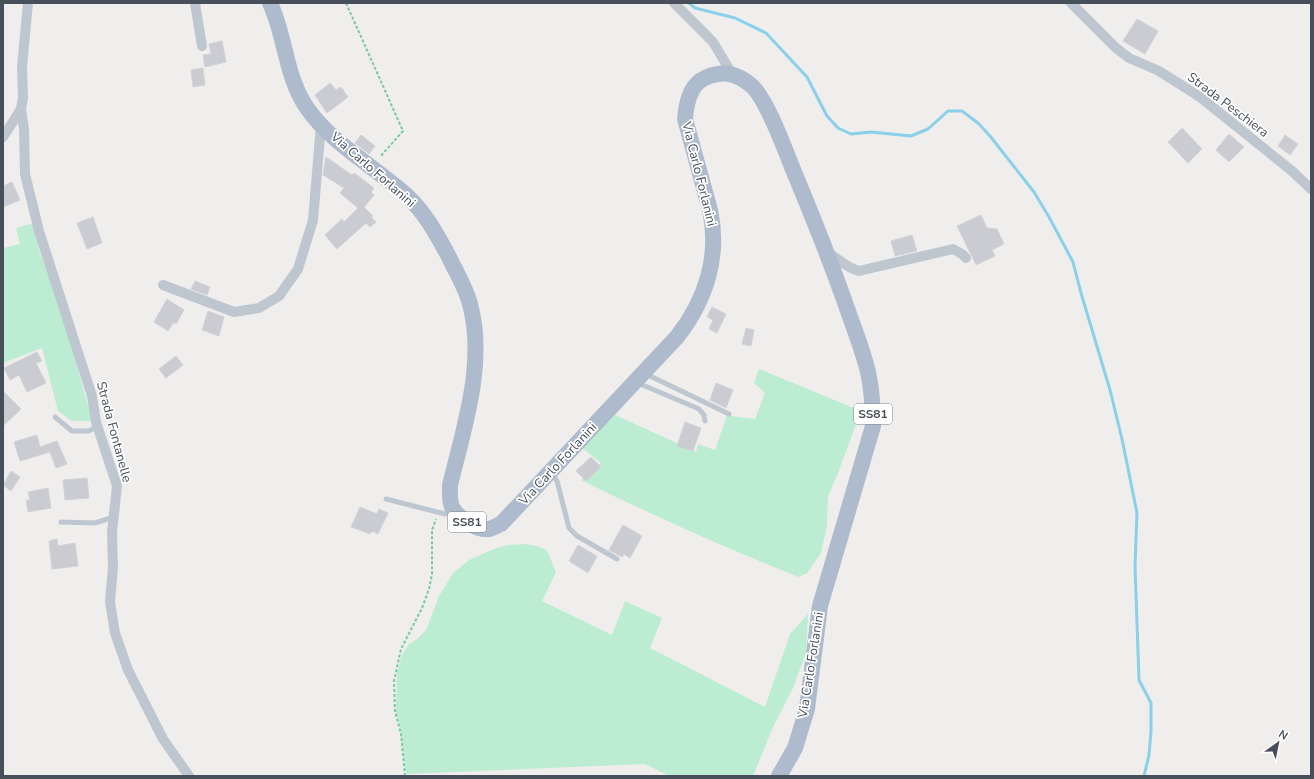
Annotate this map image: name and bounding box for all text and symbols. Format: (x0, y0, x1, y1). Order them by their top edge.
street label: Strada Peschiera (1184, 68, 1272, 142)
street label: Via Carlo Forlanini (677, 119, 721, 228)
street label: Via Carlo Forlanini (326, 127, 419, 212)
street label: Strada Fontanelle (92, 380, 136, 484)
road number: SS81 (854, 404, 892, 424)
street label: Via Carlo Forlanini (514, 419, 601, 510)
road number: SS81 (448, 512, 486, 532)
street label: Via Carlo Forlanini (794, 611, 828, 720)
north arrow (1258, 723, 1298, 763)
text: N (1276, 727, 1291, 744)

